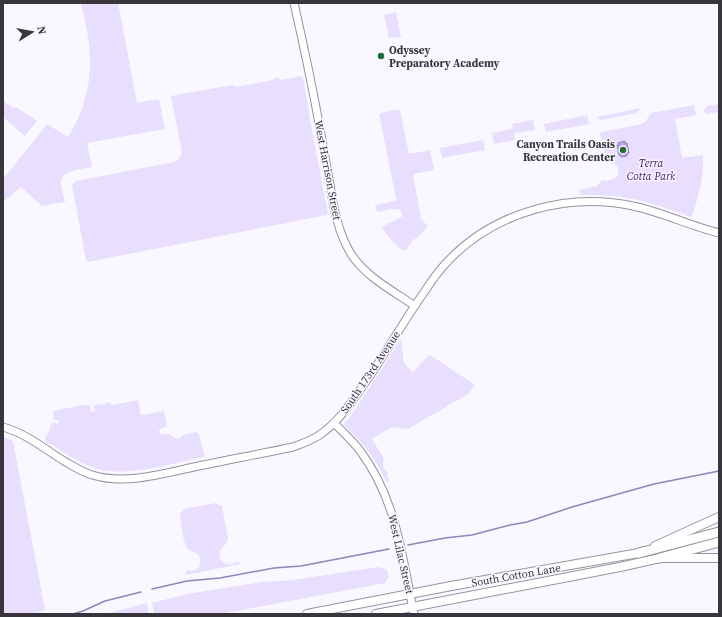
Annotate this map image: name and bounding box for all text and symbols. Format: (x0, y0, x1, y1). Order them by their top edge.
north arrow (12, 12, 52, 52)
text: N (33, 25, 49, 36)
place label: Odyssey Preparatory Academy (389, 43, 500, 71)
marker: Odyssey Preparatory Academy (376, 51, 386, 61)
street label: West Harrison Street (310, 119, 345, 222)
place label: Canyon Trails Oasis Recreation Center (516, 137, 616, 165)
marker: Canyon Trails Oasis Recreation Center (618, 145, 628, 155)
park label: Terra Cotta Park (627, 156, 676, 184)
street label: South 173rd Avenue (337, 328, 404, 417)
street label: West Lilac Street (384, 513, 417, 596)
street label: South Cotton Lane (470, 560, 562, 591)

